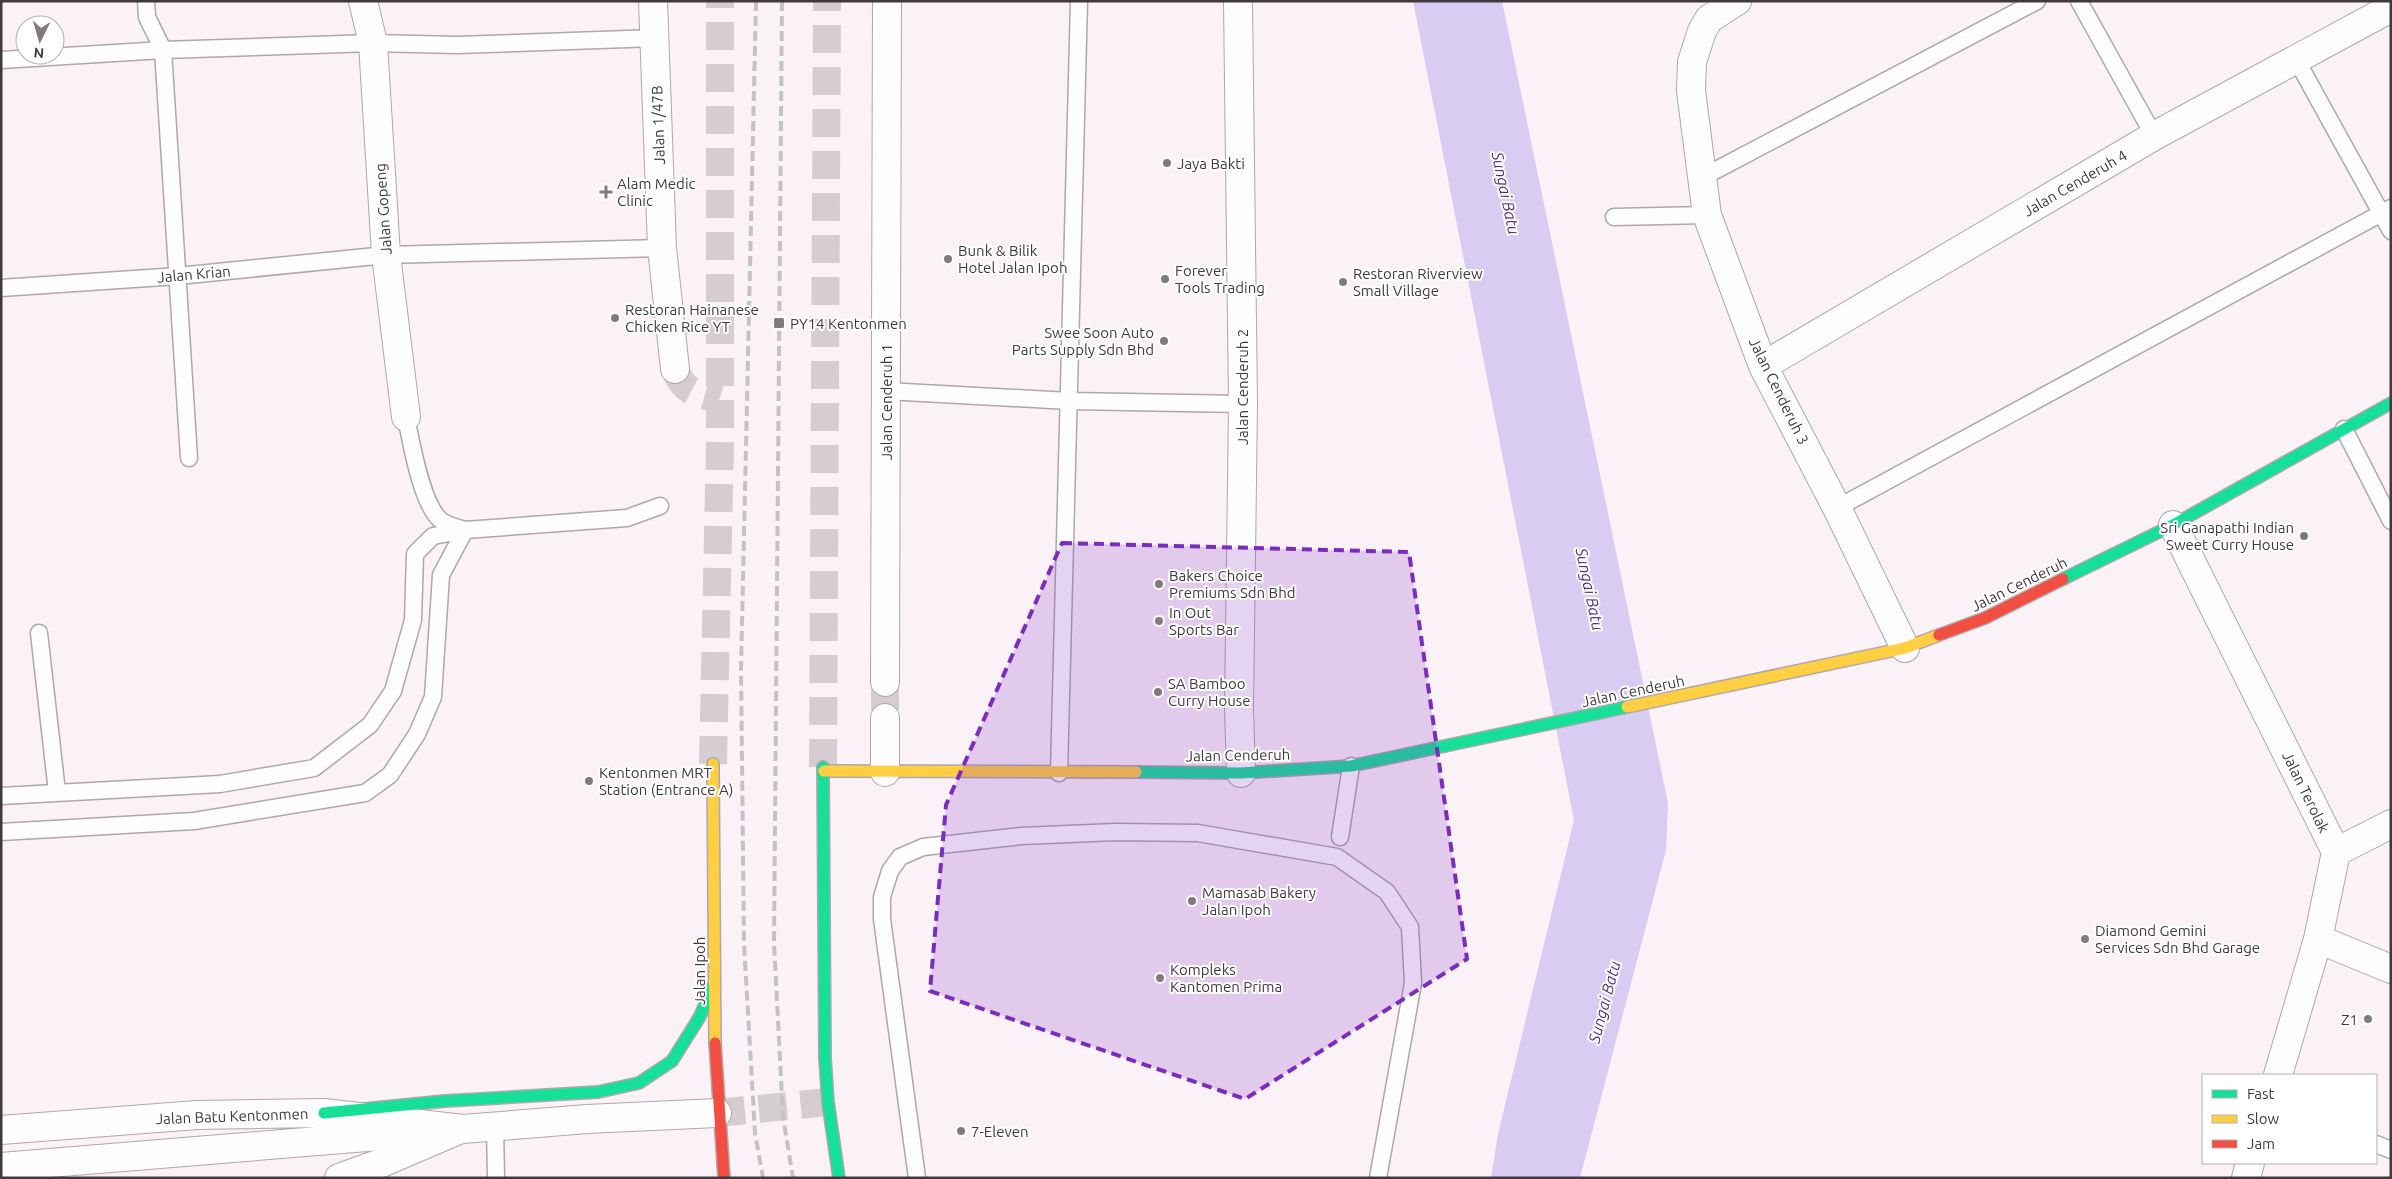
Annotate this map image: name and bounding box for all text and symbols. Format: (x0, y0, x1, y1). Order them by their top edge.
north arrow (15, 15, 65, 65)
text: N (33, 45, 45, 61)
street label: Jalan 1/47B (648, 85, 668, 165)
street label: Jalan Cenderuh 4 (2020, 146, 2130, 220)
water label: Sungai Batu (1488, 149, 1524, 236)
place label: Jaya Bakti (1177, 155, 1245, 172)
marker: Jaya Bakti (1161, 157, 1173, 169)
street label: Jalan Gopeng (371, 163, 395, 255)
place label: Alam Medic Clinic (617, 175, 696, 209)
marker: Alam Medic Clinic (599, 185, 613, 199)
place label: Bunk & Bilik Hotel Jalan Ipoh (958, 242, 1067, 276)
marker: Bunk & Bilik Hotel Jalan Ipoh (942, 253, 954, 265)
street label: Jalan Krian (157, 262, 231, 286)
place label: Forever Tools Trading (1175, 262, 1265, 296)
place label: Restoran Riverview Small Village (1353, 265, 1483, 299)
marker: Forever Tools Trading (1159, 273, 1171, 285)
marker: Restoran Riverview Small Village (1337, 276, 1349, 288)
place label: Restoran Hainanese Chicken Rice YT (625, 301, 759, 335)
marker: Restoran Hainanese Chicken Rice YT (609, 312, 621, 324)
place label: PY14 Kentonmen (790, 315, 907, 332)
marker: PY14 Kentonmen (772, 316, 786, 330)
place label: Swee Soon Auto Parts Supply Sdn Bhd (1012, 324, 1154, 358)
street label: Jalan Cenderuh 2 (1234, 329, 1251, 445)
marker: Swee Soon Auto Parts Supply Sdn Bhd (1158, 335, 1170, 347)
street label: Jalan Cenderuh 3 (1746, 335, 1812, 447)
street label: Jalan Cenderuh 1 (878, 344, 895, 460)
place label: Sri Ganapathi Indian Sweet Curry House (2160, 519, 2294, 553)
marker: Sri Ganapathi Indian Sweet Curry House (2298, 530, 2310, 542)
water label: Sungai Batu (1572, 545, 1608, 632)
street label: Jalan Cenderuh (1968, 553, 2070, 615)
place label: Bakers Choice Premiums Sdn Bhd (1169, 567, 1295, 601)
marker: Bakers Choice Premiums Sdn Bhd (1153, 578, 1165, 590)
place label: In Out Sports Bar (1169, 604, 1239, 638)
marker: In Out Sports Bar (1153, 615, 1165, 627)
street label: Jalan Cenderuh (1580, 672, 1686, 710)
place label: SA Bamboo Curry House (1168, 675, 1251, 709)
marker: SA Bamboo Curry House (1152, 686, 1164, 698)
street label: Jalan Cenderuh (1186, 746, 1290, 764)
street label: Jalan Terolak (2279, 749, 2333, 836)
place label: Kentonmen MRT Station (Entrance A) (599, 764, 733, 798)
marker: Kentonmen MRT Station (Entrance A) (583, 775, 595, 787)
place label: Mamasab Bakery Jalan Ipoh (1202, 884, 1316, 918)
marker: Mamasab Bakery Jalan Ipoh (1186, 895, 1198, 907)
place label: Diamond Gemini Services Sdn Bhd Garage (2095, 922, 2260, 956)
marker: Diamond Gemini Services Sdn Bhd Garage (2079, 933, 2091, 945)
street label: Jalan Ipoh (691, 937, 708, 1005)
water label: Sungai Batu (1584, 959, 1624, 1046)
place label: Kompleks Kantomen Prima (1170, 961, 1282, 995)
marker: Kompleks Kantomen Prima (1154, 972, 1166, 984)
place label: Z1 (2341, 1011, 2358, 1028)
marker: Z1 (2362, 1013, 2374, 1025)
legend (2202, 1074, 2377, 1164)
text: Fast (2247, 1085, 2275, 1102)
street label: Jalan Batu Kentonmen (155, 1105, 309, 1127)
text: Slow (2247, 1110, 2280, 1127)
place label: 7-Eleven (971, 1123, 1029, 1140)
marker: 7-Eleven (955, 1125, 967, 1137)
text: Jam (2247, 1135, 2275, 1152)

